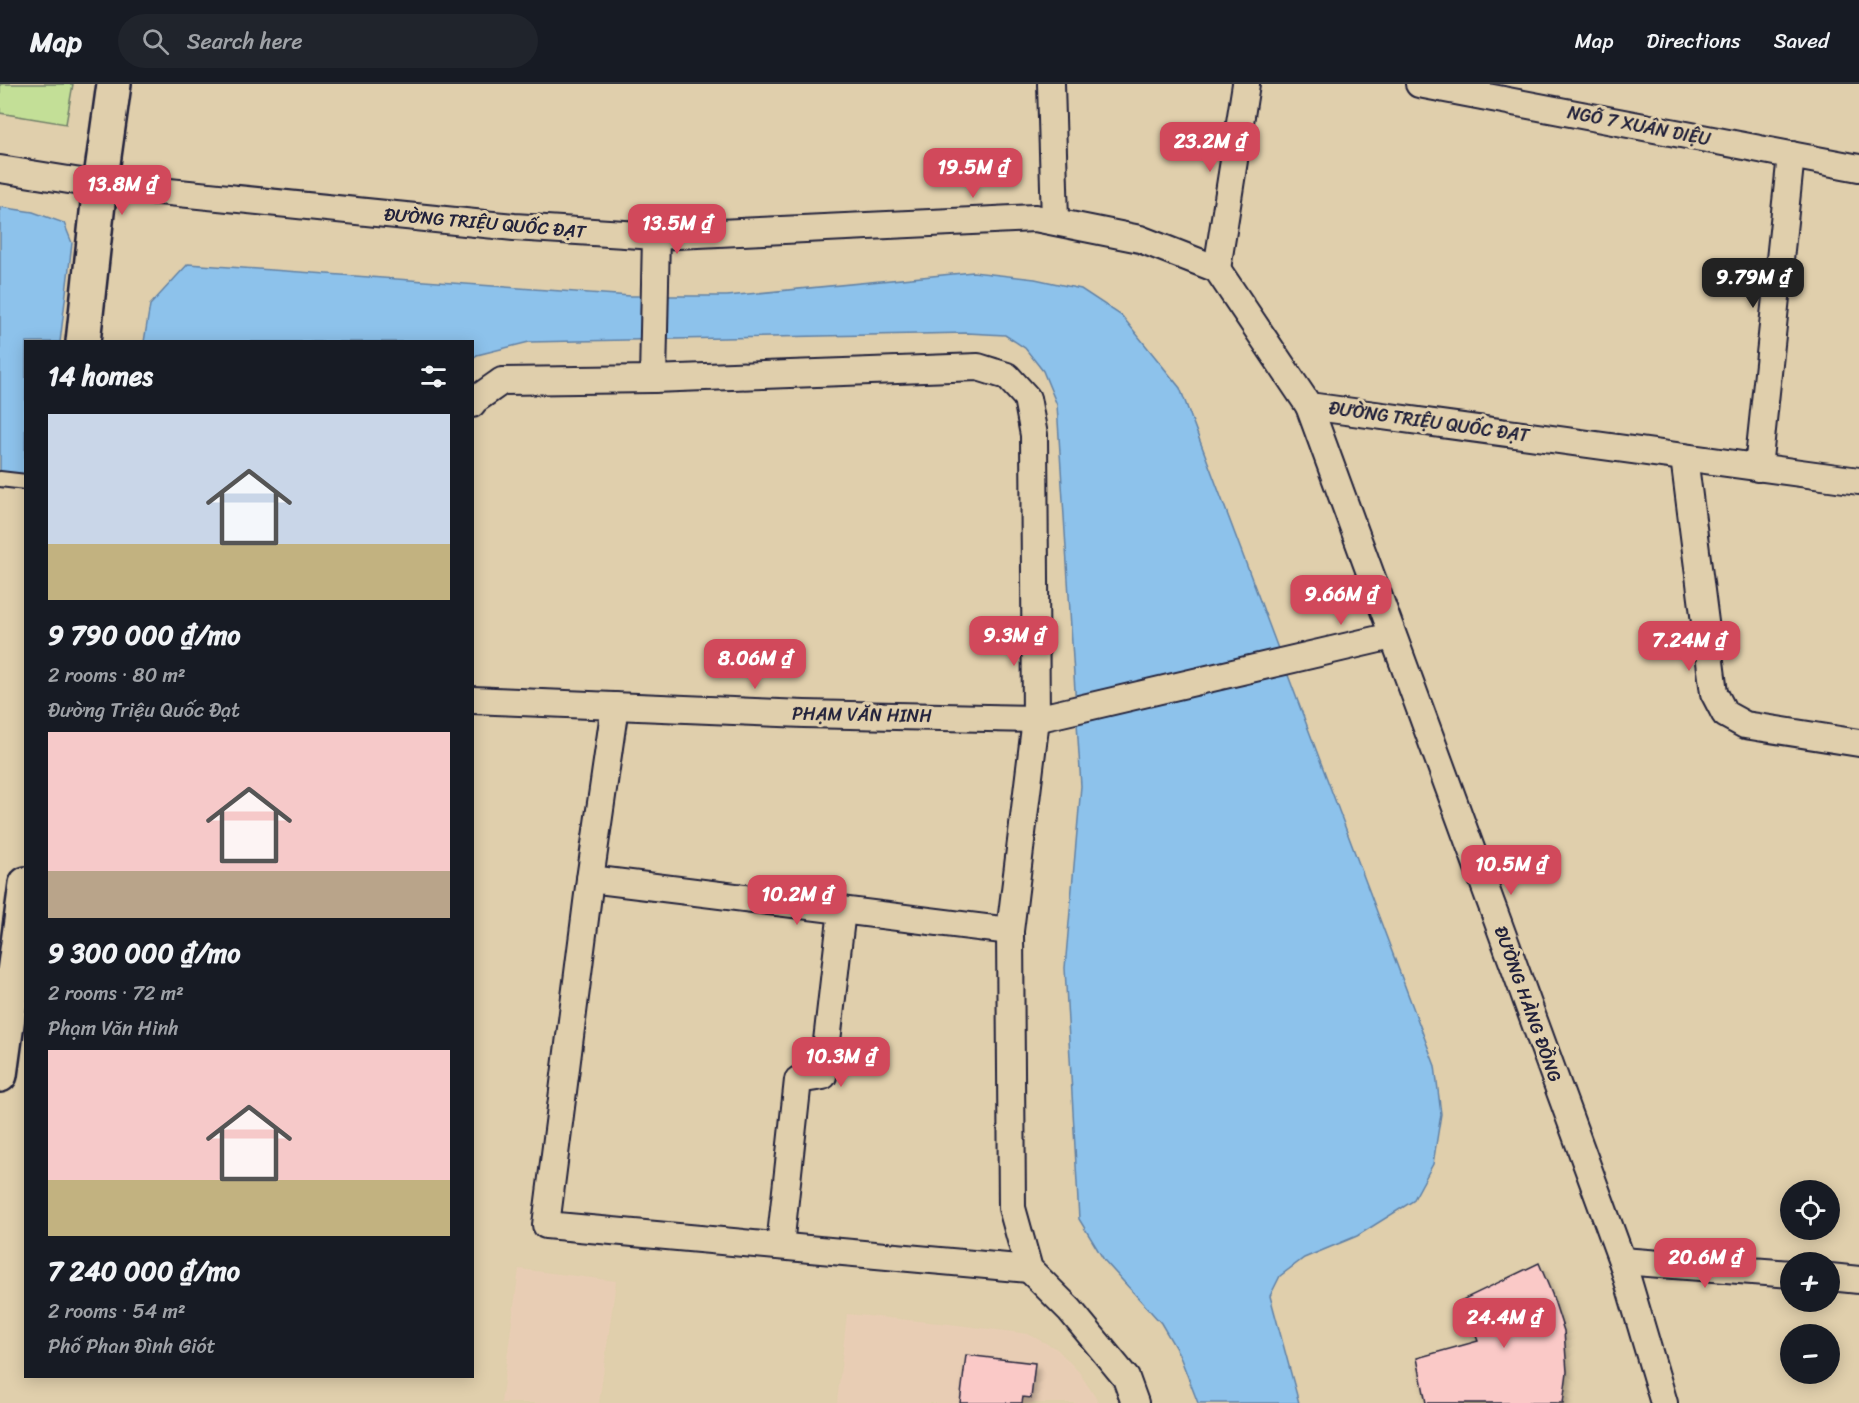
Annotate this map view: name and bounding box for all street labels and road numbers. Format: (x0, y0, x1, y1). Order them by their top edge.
street label: NGÕ 7 XUÂN DIỆU (1565, 96, 1714, 156)
street label: ĐƯỜNG TRIỆU QUỐC ĐẠT (383, 198, 588, 248)
street label: ĐƯỜNG TRIỆU QUỐC ĐẠT (1327, 392, 1532, 452)
street label: PHẠM VĂN HINH (792, 698, 932, 732)
street label: ĐƯỜNG HÀNG ĐỒNG (1485, 921, 1571, 1087)

